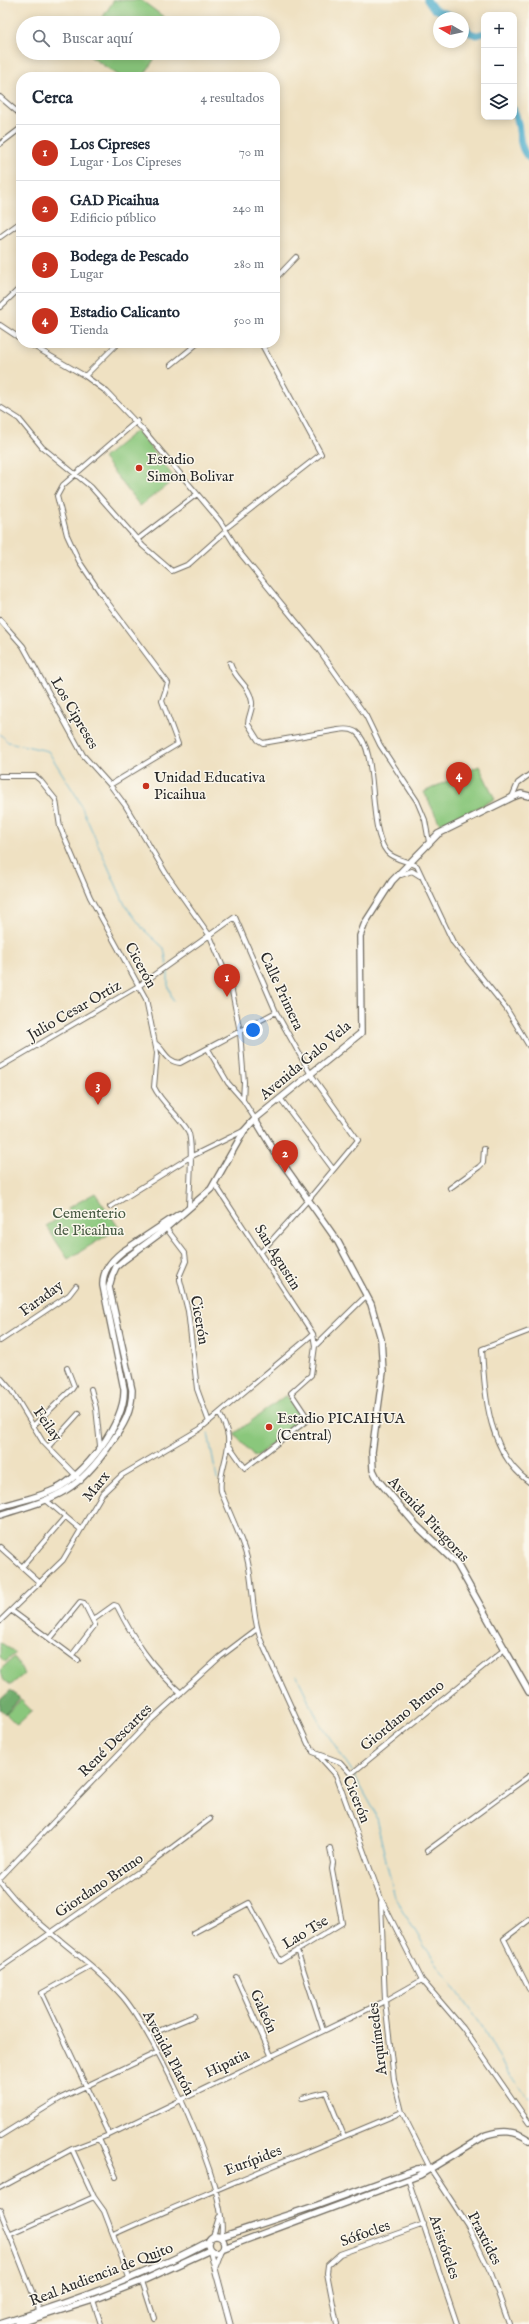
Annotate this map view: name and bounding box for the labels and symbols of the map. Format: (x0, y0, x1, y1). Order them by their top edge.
north arrow (433, 12, 469, 48)
place label: Estadio Simon Bolivar (147, 450, 235, 486)
marker: Estadio Simon Bolivar (134, 463, 144, 473)
street label: Los Cipreses (46, 674, 103, 753)
pin: 4 (446, 762, 472, 795)
place label: Unidad Educativa Picaihua (154, 768, 266, 804)
marker: Unidad Educativa Picaihua (141, 781, 151, 791)
street label: Cicerón (120, 939, 161, 991)
street label: Calle Primera (255, 949, 308, 1034)
pin: 1 (214, 964, 240, 997)
street label: Julio Cesar Ortiz (22, 976, 125, 1046)
street label: Avenida Galo Vela (255, 1016, 355, 1105)
your location (243, 1020, 263, 1040)
pin: 3 (85, 1072, 111, 1105)
pin: 2 (272, 1140, 298, 1173)
park label: Cementerio de Picaihua (52, 1204, 126, 1240)
street label: San Agustin (250, 1221, 305, 1294)
street label: Faraday (16, 1276, 67, 1321)
street label: Cicerón (186, 1294, 213, 1346)
street label: Feilay (29, 1403, 67, 1446)
place label: Estadio PICAIHUA (Central) (277, 1409, 406, 1445)
marker: Estadio PICAIHUA (Central) (264, 1422, 274, 1432)
street label: Marx (78, 1467, 115, 1505)
street label: Avenida Pitagoras (383, 1472, 473, 1566)
street label: Giordano Bruno (356, 1676, 448, 1755)
street label: René Descartes (75, 1700, 156, 1781)
street label: Cicerón (338, 1773, 375, 1826)
street label: Giordano Bruno (51, 1849, 147, 1922)
street label: Lao Tse (279, 1911, 332, 1954)
street label: Galeón (246, 1987, 281, 2036)
street label: Arquímedes (364, 2001, 392, 2078)
street label: Avenida Platón (138, 2007, 199, 2099)
street label: Hipatia (202, 2044, 253, 2082)
street label: Eurípides (222, 2141, 285, 2180)
street label: Praxtides (463, 2208, 506, 2268)
street label: Aristóteles (424, 2212, 464, 2282)
street label: Sófocles (338, 2216, 393, 2251)
street label: Real Audiencia de Quito (27, 2238, 176, 2311)

